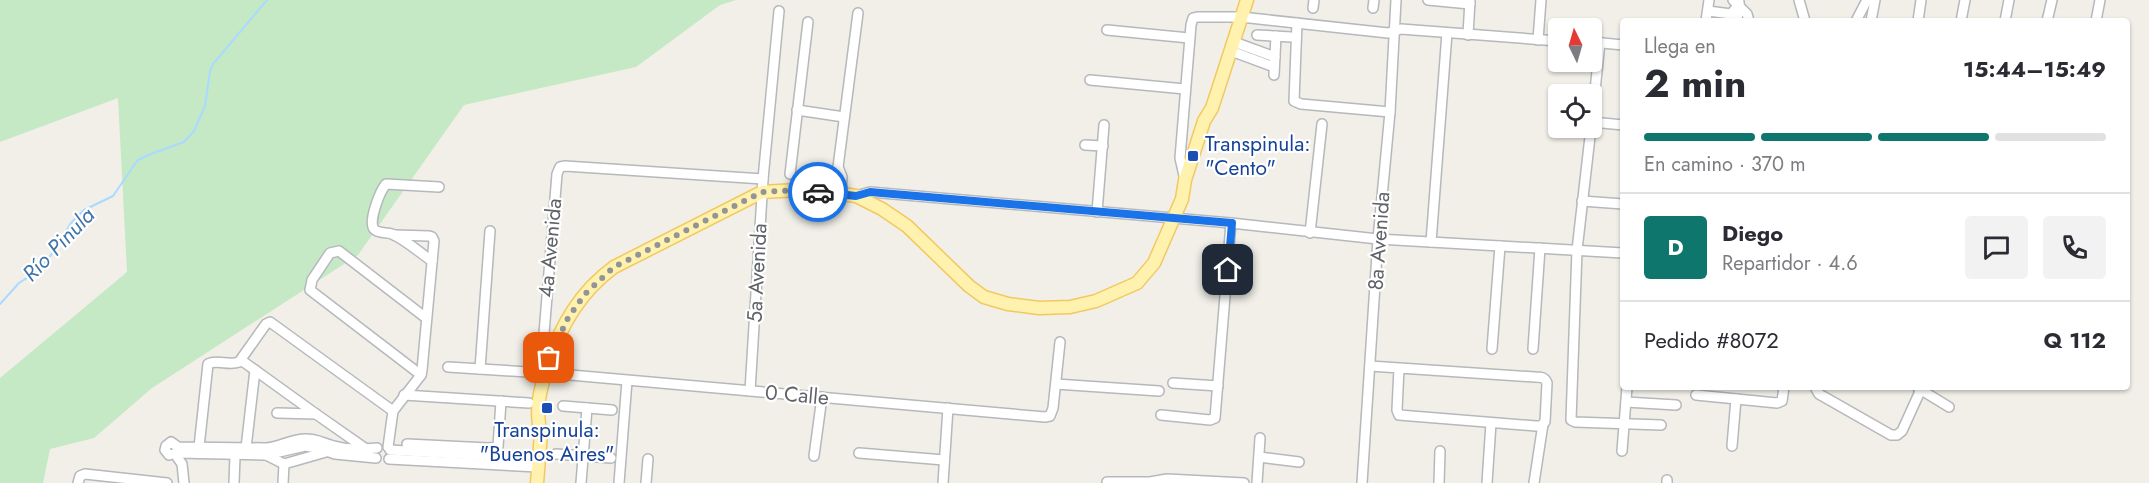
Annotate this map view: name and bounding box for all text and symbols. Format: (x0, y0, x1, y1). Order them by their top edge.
north arrow (1548, 18, 1602, 72)
map controls (1548, 18, 1602, 138)
text: Llega en (1644, 32, 1716, 61)
text: 15:44–15:49 (1963, 53, 2106, 85)
text: 2 min (1644, 55, 1746, 112)
button: locate (1548, 84, 1602, 138)
place label: Transpinula: "Cento" (1205, 129, 1311, 183)
marker: Transpinula: "Cento" (1186, 149, 1200, 163)
text: En camino · 370 m (1644, 150, 1806, 179)
courier (788, 162, 848, 222)
icon: car (802, 176, 835, 209)
street label: 8a Avenida (1361, 191, 1397, 291)
street label: 4a Avenida (531, 197, 569, 299)
water label: Río Pinula (14, 200, 102, 288)
button: chat (1965, 216, 2028, 279)
button: phone (2043, 216, 2106, 279)
text: Diego (1722, 217, 1783, 249)
street label: 5a Avenida (739, 223, 775, 323)
text: D (1667, 231, 1684, 263)
pin (1202, 244, 1253, 295)
text: Repartidor · 4.6 (1722, 249, 1858, 278)
icon: home (1211, 253, 1244, 286)
text: Pedido #8072 (1644, 324, 1779, 356)
text: Q 112 (2044, 324, 2106, 356)
pin (523, 332, 574, 383)
icon: bag (532, 341, 565, 374)
street label: 0 Calle (764, 377, 830, 413)
marker: Transpinula: "Buenos Aires" (540, 401, 554, 415)
place label: Transpinula: "Buenos Aires" (479, 415, 615, 469)

